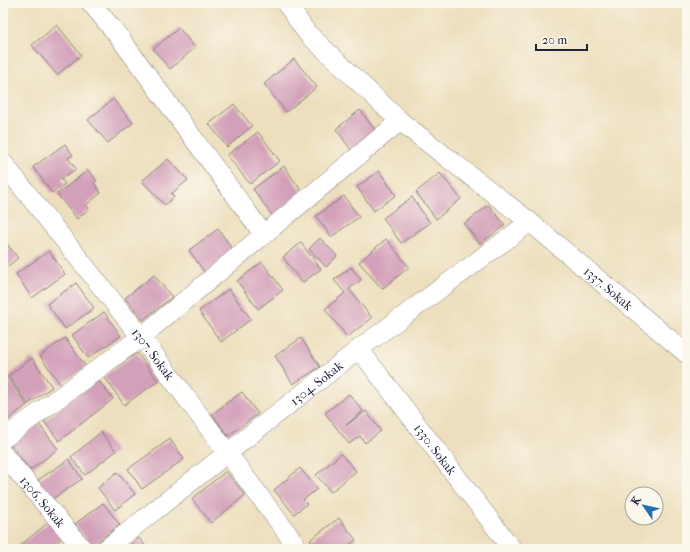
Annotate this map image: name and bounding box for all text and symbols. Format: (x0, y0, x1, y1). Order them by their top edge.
scale bar (536, 26, 587, 52)
text: 20 m (542, 33, 567, 47)
street label: 1337. Sokak (581, 263, 636, 313)
street label: 1307. Sokak (129, 325, 178, 383)
street label: 1304. Sokak (287, 357, 346, 408)
street label: 1330. Sokak (411, 421, 460, 478)
street label: 1306. Sokak (17, 473, 69, 530)
north arrow (624, 486, 664, 526)
text: K (628, 493, 644, 508)

